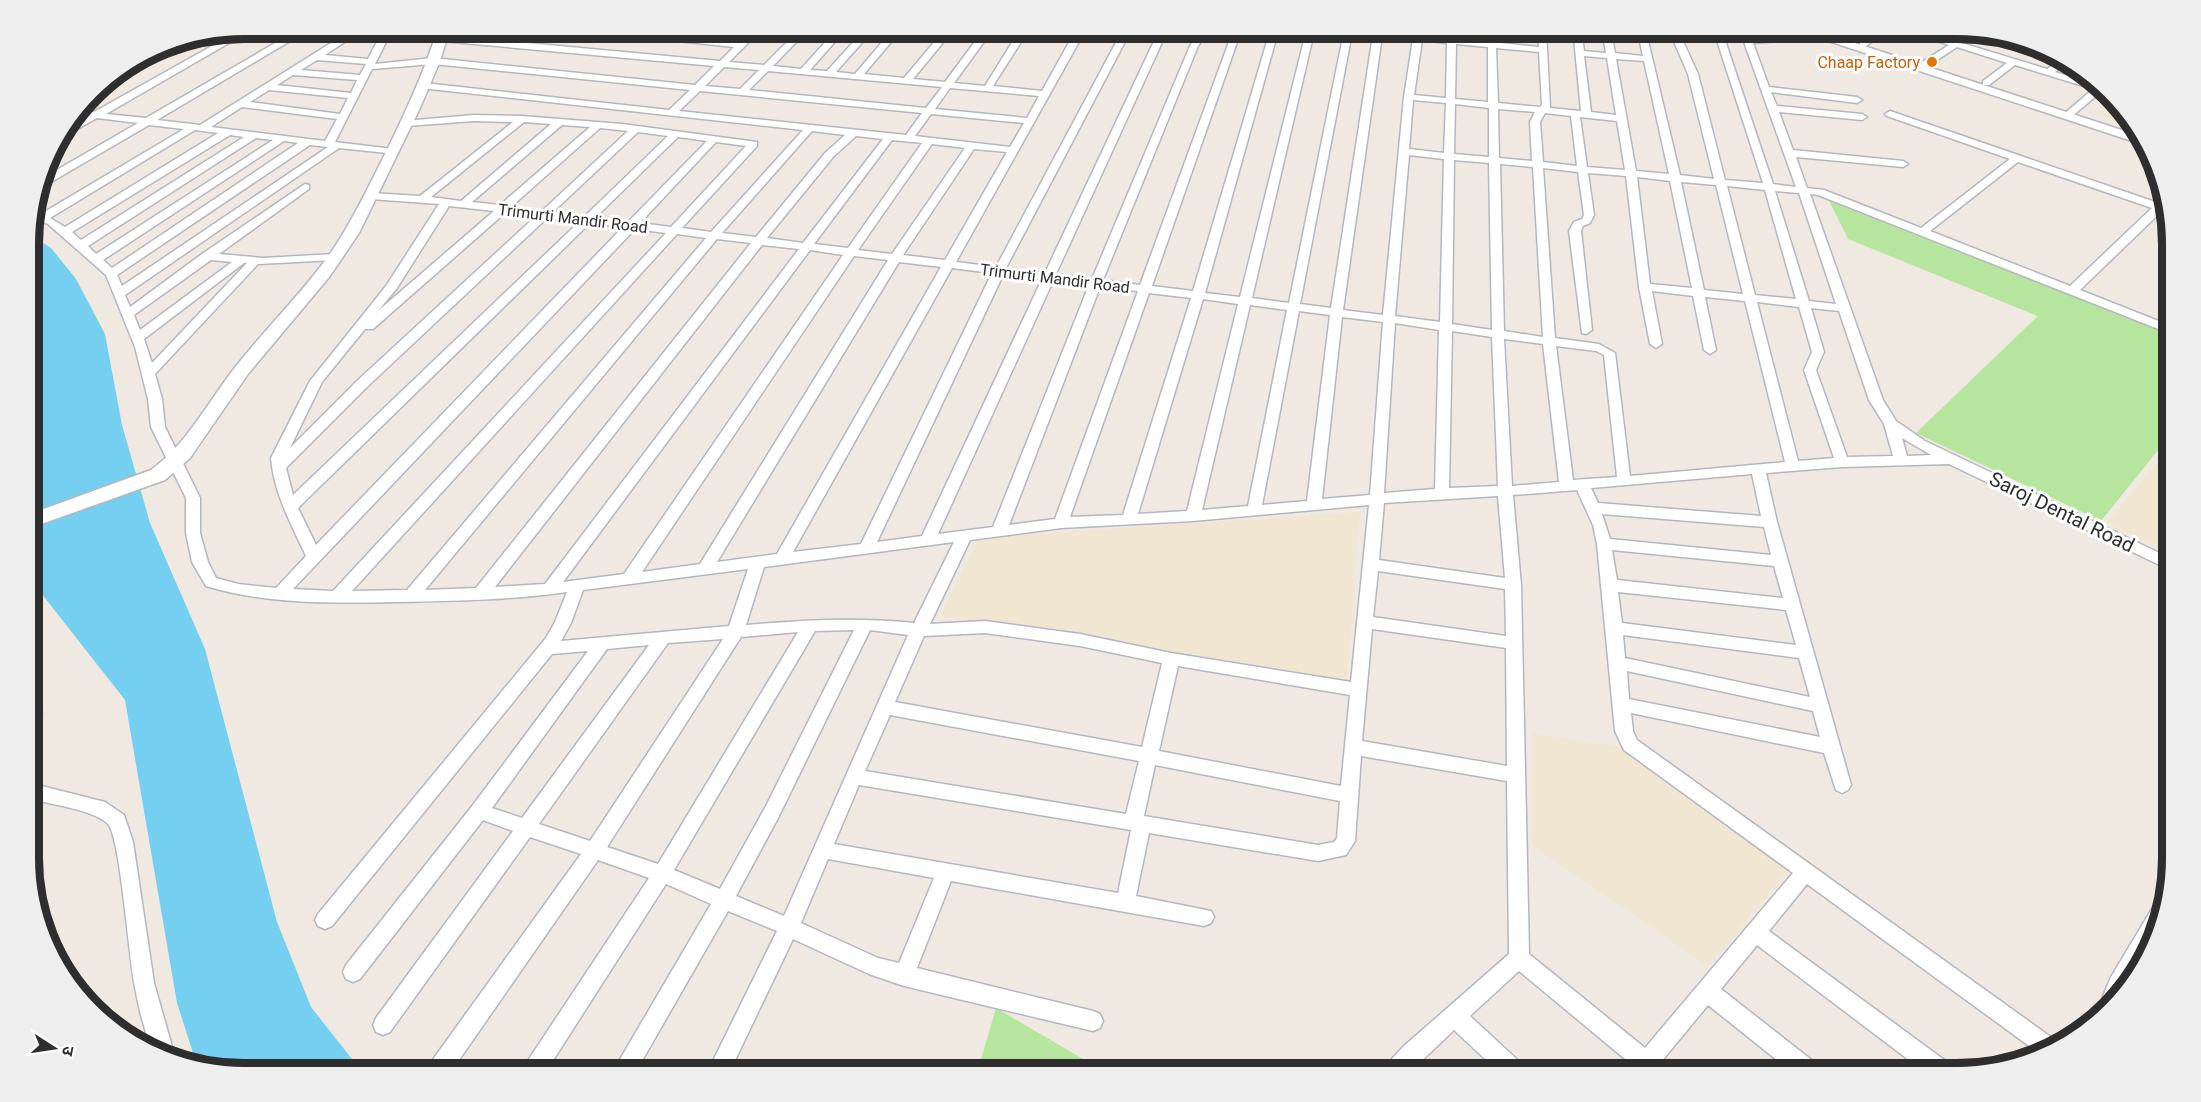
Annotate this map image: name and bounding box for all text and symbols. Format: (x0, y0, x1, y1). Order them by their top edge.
place label: Chaap Factory (1817, 53, 1920, 72)
marker: Chaap Factory (1925, 55, 1939, 69)
street label: Trimurti Mandir Road (497, 200, 649, 237)
street label: Trimurti Mandir Road (979, 260, 1131, 297)
street label: Saroj Dental Road (1986, 466, 2138, 558)
north arrow (24, 1018, 84, 1078)
text: उ (58, 1044, 78, 1058)

